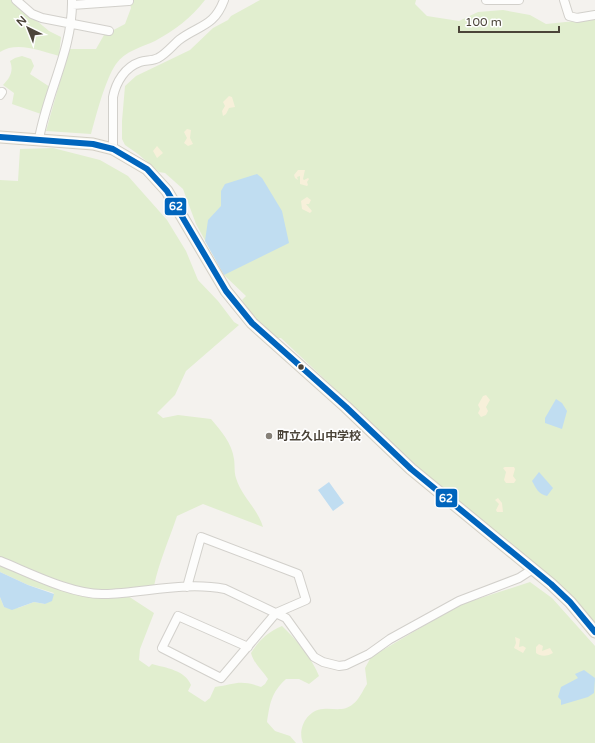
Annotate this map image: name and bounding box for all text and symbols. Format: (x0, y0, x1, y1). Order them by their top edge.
north arrow (8, 8, 48, 48)
scale bar (459, 8, 559, 34)
text: N (14, 13, 29, 29)
text: 100 m (465, 15, 502, 29)
line badge: 62 (164, 197, 187, 216)
text: 62 (169, 200, 183, 213)
unlabelled marker (296, 362, 306, 372)
place label: 町立久山中学校 (277, 429, 361, 443)
marker: 町立久山中学校 (264, 431, 274, 441)
line badge: 62 (435, 488, 458, 508)
text: 62 (439, 492, 453, 505)

